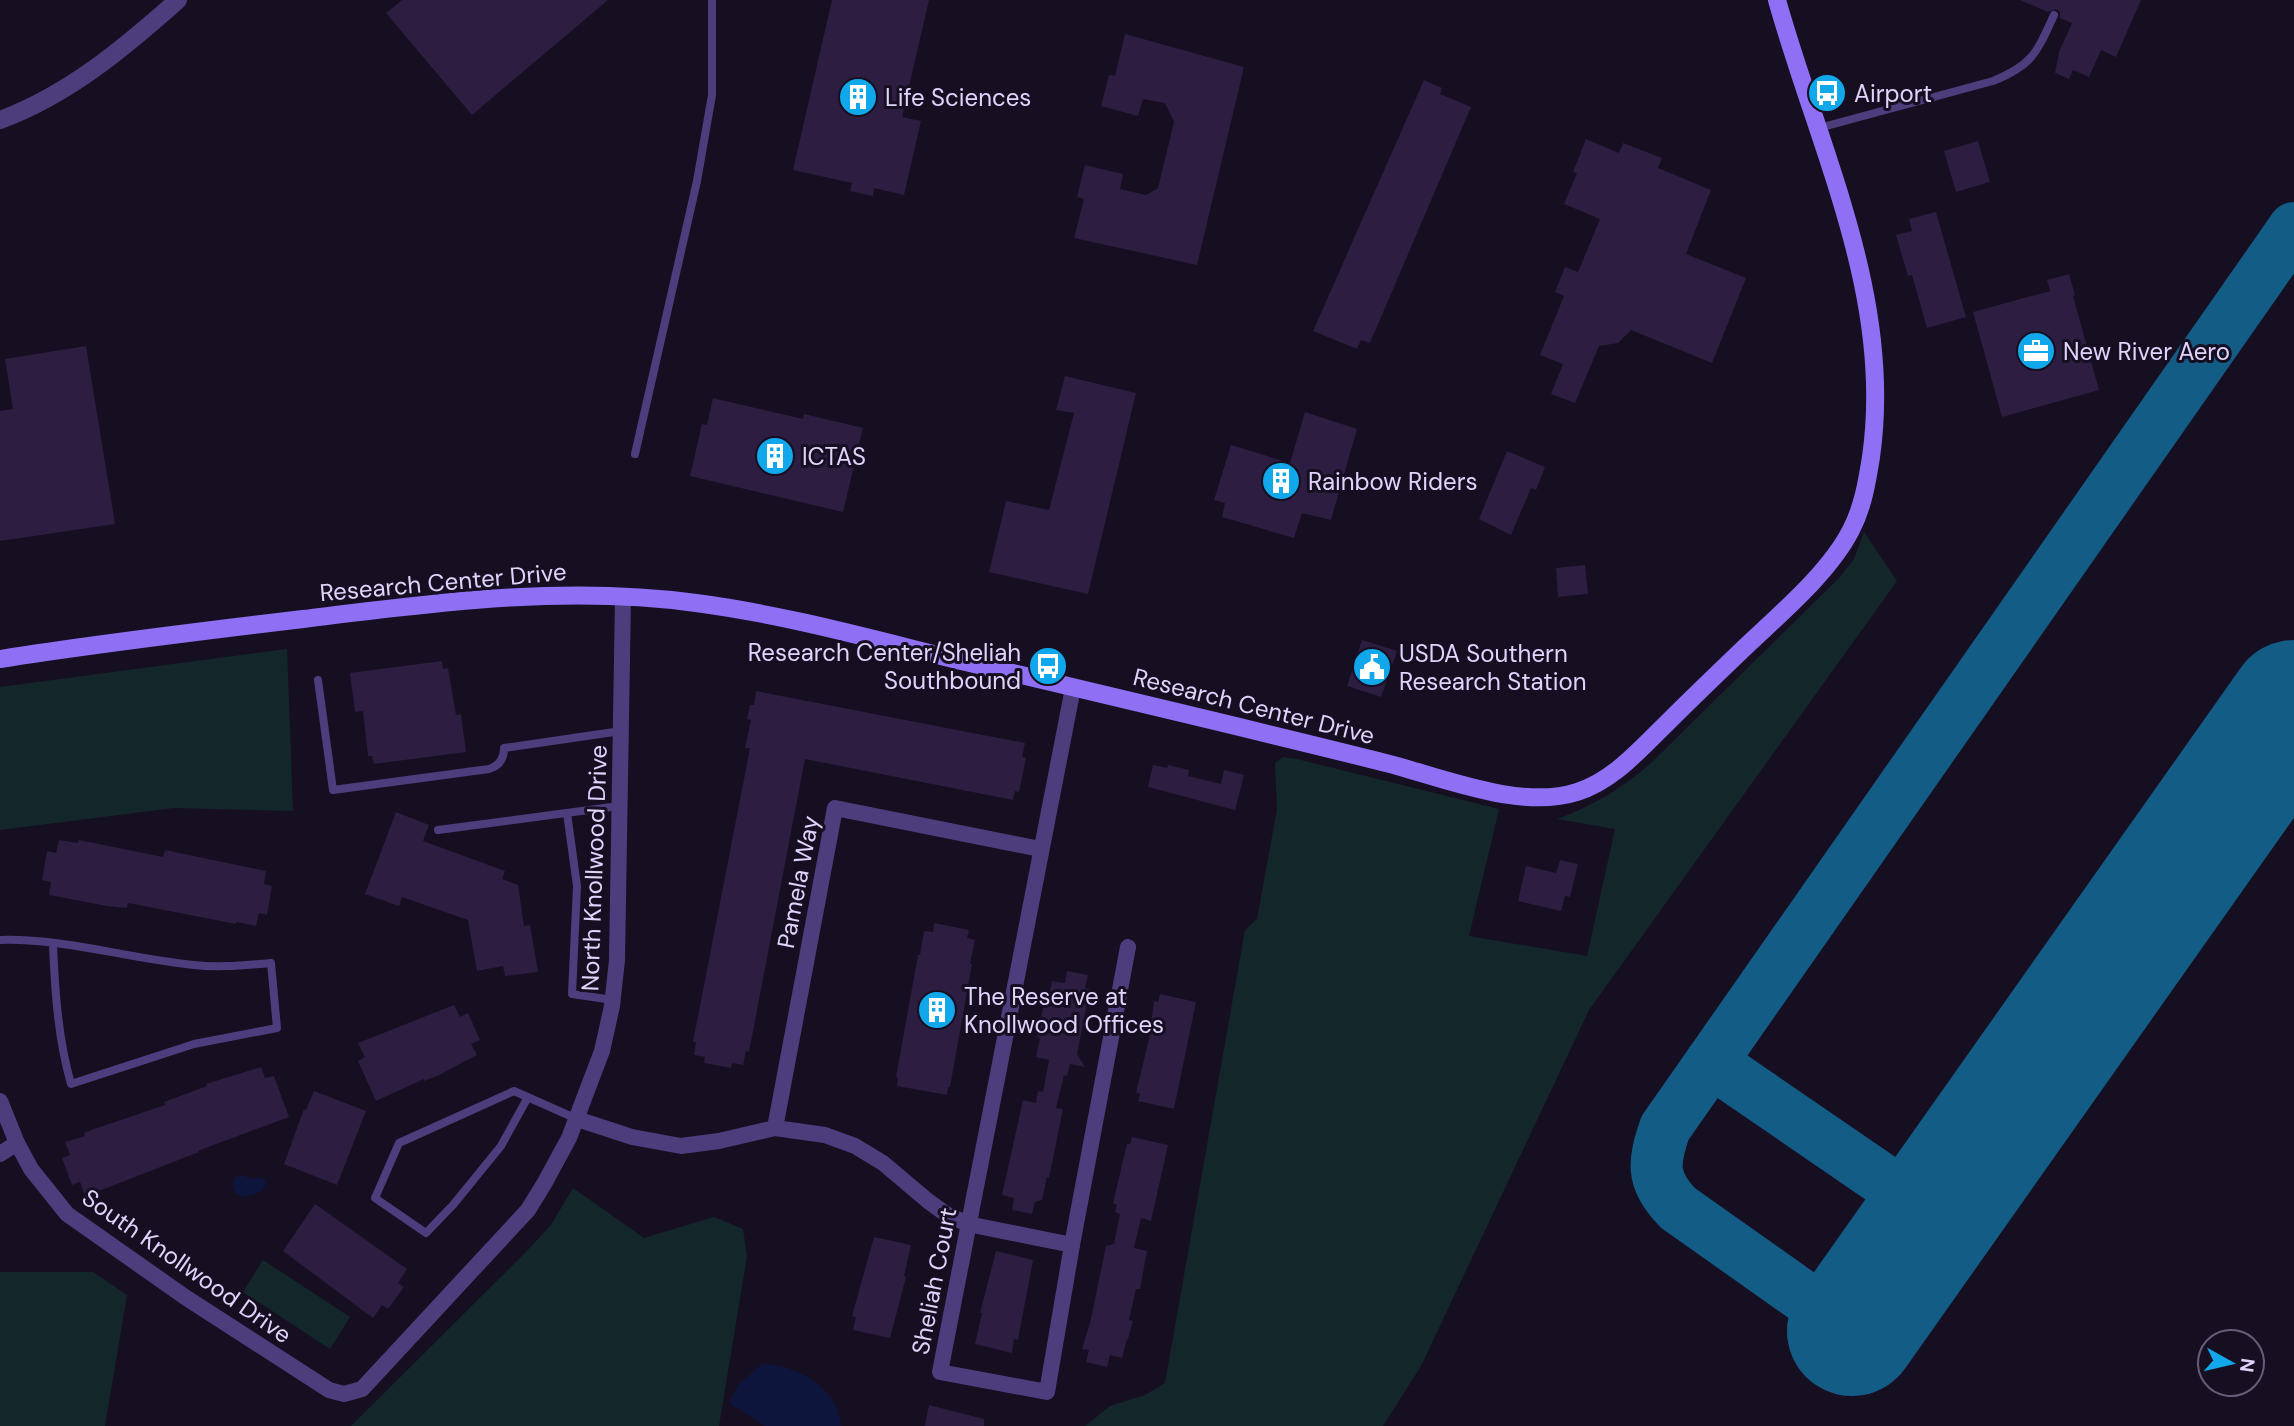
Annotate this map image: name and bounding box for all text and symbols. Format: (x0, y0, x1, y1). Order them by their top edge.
bus stop icon: Airport (1806, 72, 1848, 114)
building icon: Life Sciences (837, 76, 879, 118)
place label: Airport (1854, 78, 1932, 109)
place label: Life Sciences (885, 82, 1031, 113)
office icon: New River Aero (2015, 330, 2057, 372)
place label: New River Aero (2063, 336, 2230, 367)
building icon: ICTAS (754, 435, 796, 477)
place label: ICTAS (802, 441, 866, 472)
building icon: Rainbow Riders (1260, 460, 1302, 502)
place label: Rainbow Riders (1308, 466, 1478, 497)
street label: Research Center Drive (318, 556, 568, 608)
place label: Research Center/Sheliah Southbound (748, 637, 1021, 696)
place label: USDA Southern Research Station (1399, 638, 1586, 697)
bus stop icon: Research Center/Sheliah Southbound (1027, 645, 1069, 687)
public building icon: USDA Southern Research Station (1351, 646, 1393, 688)
street label: Research Center Drive (1130, 661, 1378, 751)
street label: North Knollwood Drive (574, 744, 614, 992)
street label: Pamela Way (770, 813, 826, 951)
place label: The Reserve at Knollwood Offices (964, 981, 1164, 1040)
building icon: The Reserve at Knollwood Offices (916, 989, 958, 1031)
street label: South Knollwood Drive (76, 1182, 298, 1350)
street label: Sheliah Court (905, 1205, 963, 1357)
north arrow (2196, 1328, 2266, 1398)
text: N (2234, 1357, 2261, 1374)

